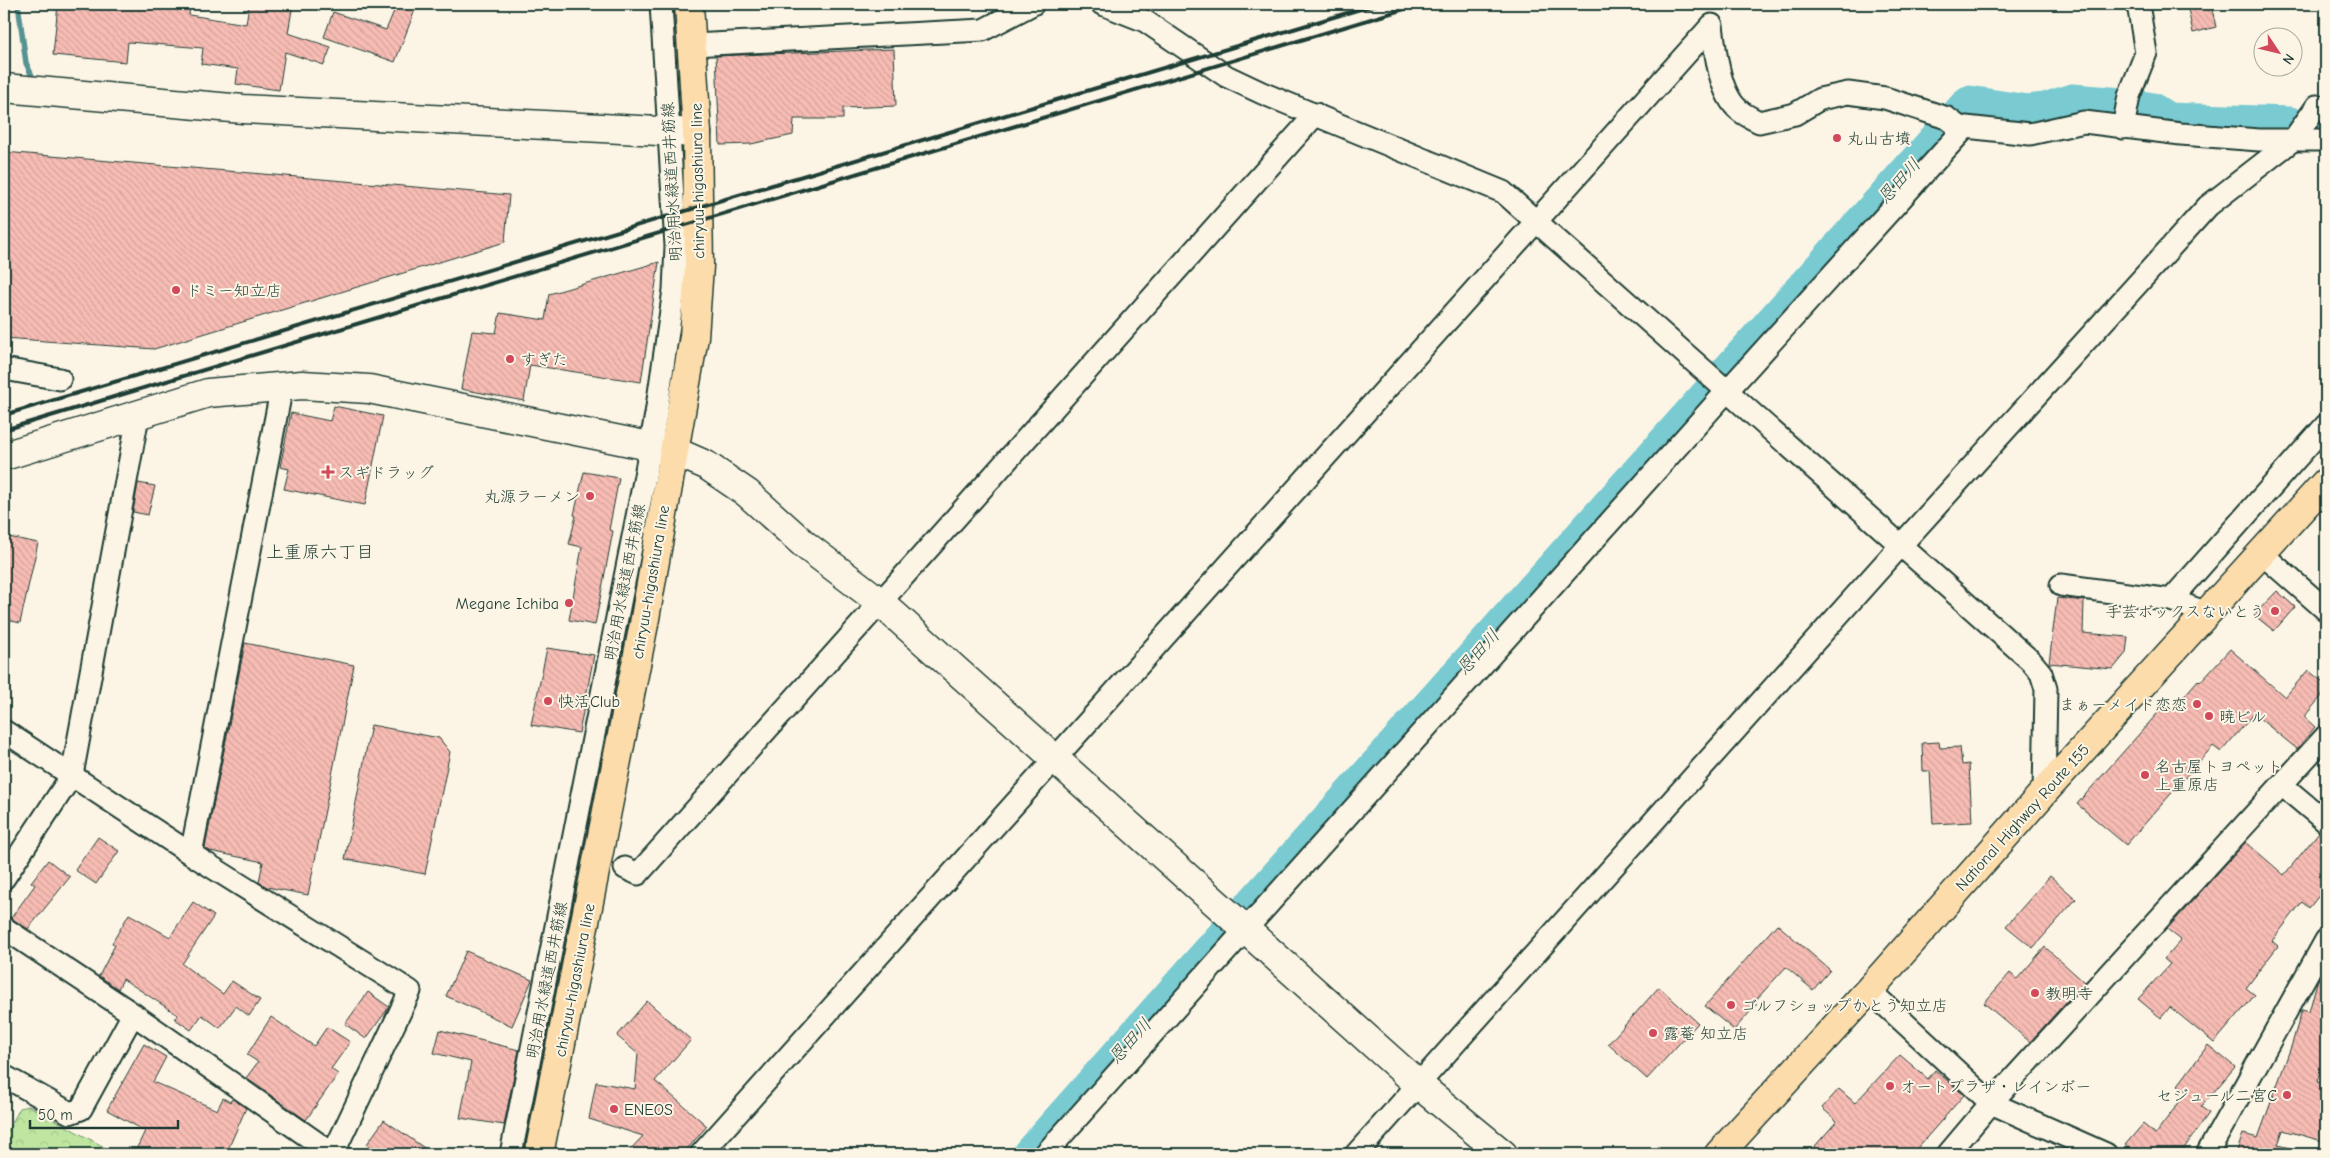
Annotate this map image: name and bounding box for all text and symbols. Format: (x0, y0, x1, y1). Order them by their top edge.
north arrow (2252, 28, 2302, 78)
text: N (2279, 51, 2298, 68)
street label: 明治用水緑道西井筋線 (659, 102, 685, 262)
street label: chiryuu-higashiura line (688, 103, 708, 259)
place label: 丸山古墳 (1847, 130, 1911, 148)
marker: 丸山古墳 (1831, 132, 1843, 144)
water label: 恩田川 (1874, 154, 1925, 208)
place label: ドミー知立店 (186, 282, 282, 300)
marker: ドミー知立店 (170, 284, 182, 296)
place label: すぎた (520, 351, 568, 369)
marker: すぎた (504, 353, 516, 365)
place label: スギドラッグ (338, 464, 434, 482)
marker: スギドラッグ (322, 466, 334, 478)
place label: 丸源ラーメン (484, 488, 580, 506)
marker: 丸源ラーメン (584, 490, 596, 502)
street label: 明治用水緑道西井筋線 (601, 502, 649, 662)
street label: chiryuu-higashiura line (629, 504, 673, 660)
district label: 上重原六丁目 (266, 542, 374, 563)
place label: Megane Ichiba (456, 595, 559, 613)
marker: Megane Ichiba (563, 597, 575, 609)
place label: 手芸ボックスないとう (2105, 603, 2265, 621)
marker: 手芸ボックスないとう (2269, 605, 2281, 617)
water label: 恩田川 (1453, 625, 1504, 679)
place label: 快活Club (558, 693, 620, 711)
marker: 快活Club (542, 695, 554, 707)
place label: まぁーメイド恋恋 (2059, 696, 2187, 714)
marker: まぁーメイド恋恋 (2191, 698, 2203, 710)
place label: 暁ビル (2219, 708, 2267, 726)
marker: 暁ビル (2203, 710, 2215, 722)
street label: National Highway Route 155 (1952, 741, 2093, 895)
place label: 名古屋トヨペット 上重原店 (2155, 758, 2283, 794)
marker: 名古屋トヨペット 上重原店 (2139, 769, 2151, 781)
street label: 明治用水緑道西井筋線 (523, 900, 571, 1060)
street label: chiryuu-higashiura line (551, 902, 599, 1058)
place label: 教明寺 (2045, 985, 2093, 1003)
marker: 教明寺 (2029, 987, 2041, 999)
place label: ゴルフショップかとう知立店 (1741, 997, 1948, 1015)
marker: ゴルフショップかとう知立店 (1725, 999, 1737, 1011)
water label: 恩田川 (1105, 1014, 1156, 1068)
place label: 露菴 知立店 (1663, 1025, 1748, 1043)
marker: 露菴 知立店 (1647, 1027, 1659, 1039)
place label: オートプラザ・レインボー (1900, 1078, 2091, 1096)
marker: オートプラザ・レインボー (1884, 1080, 1896, 1092)
place label: セジュール二宮C (2156, 1087, 2277, 1105)
marker: セジュール二宮C (2281, 1089, 2293, 1101)
scale bar (30, 1098, 178, 1130)
place label: ENEOS (624, 1101, 673, 1119)
marker: ENEOS (608, 1103, 620, 1115)
text: 50 m (38, 1106, 73, 1124)

